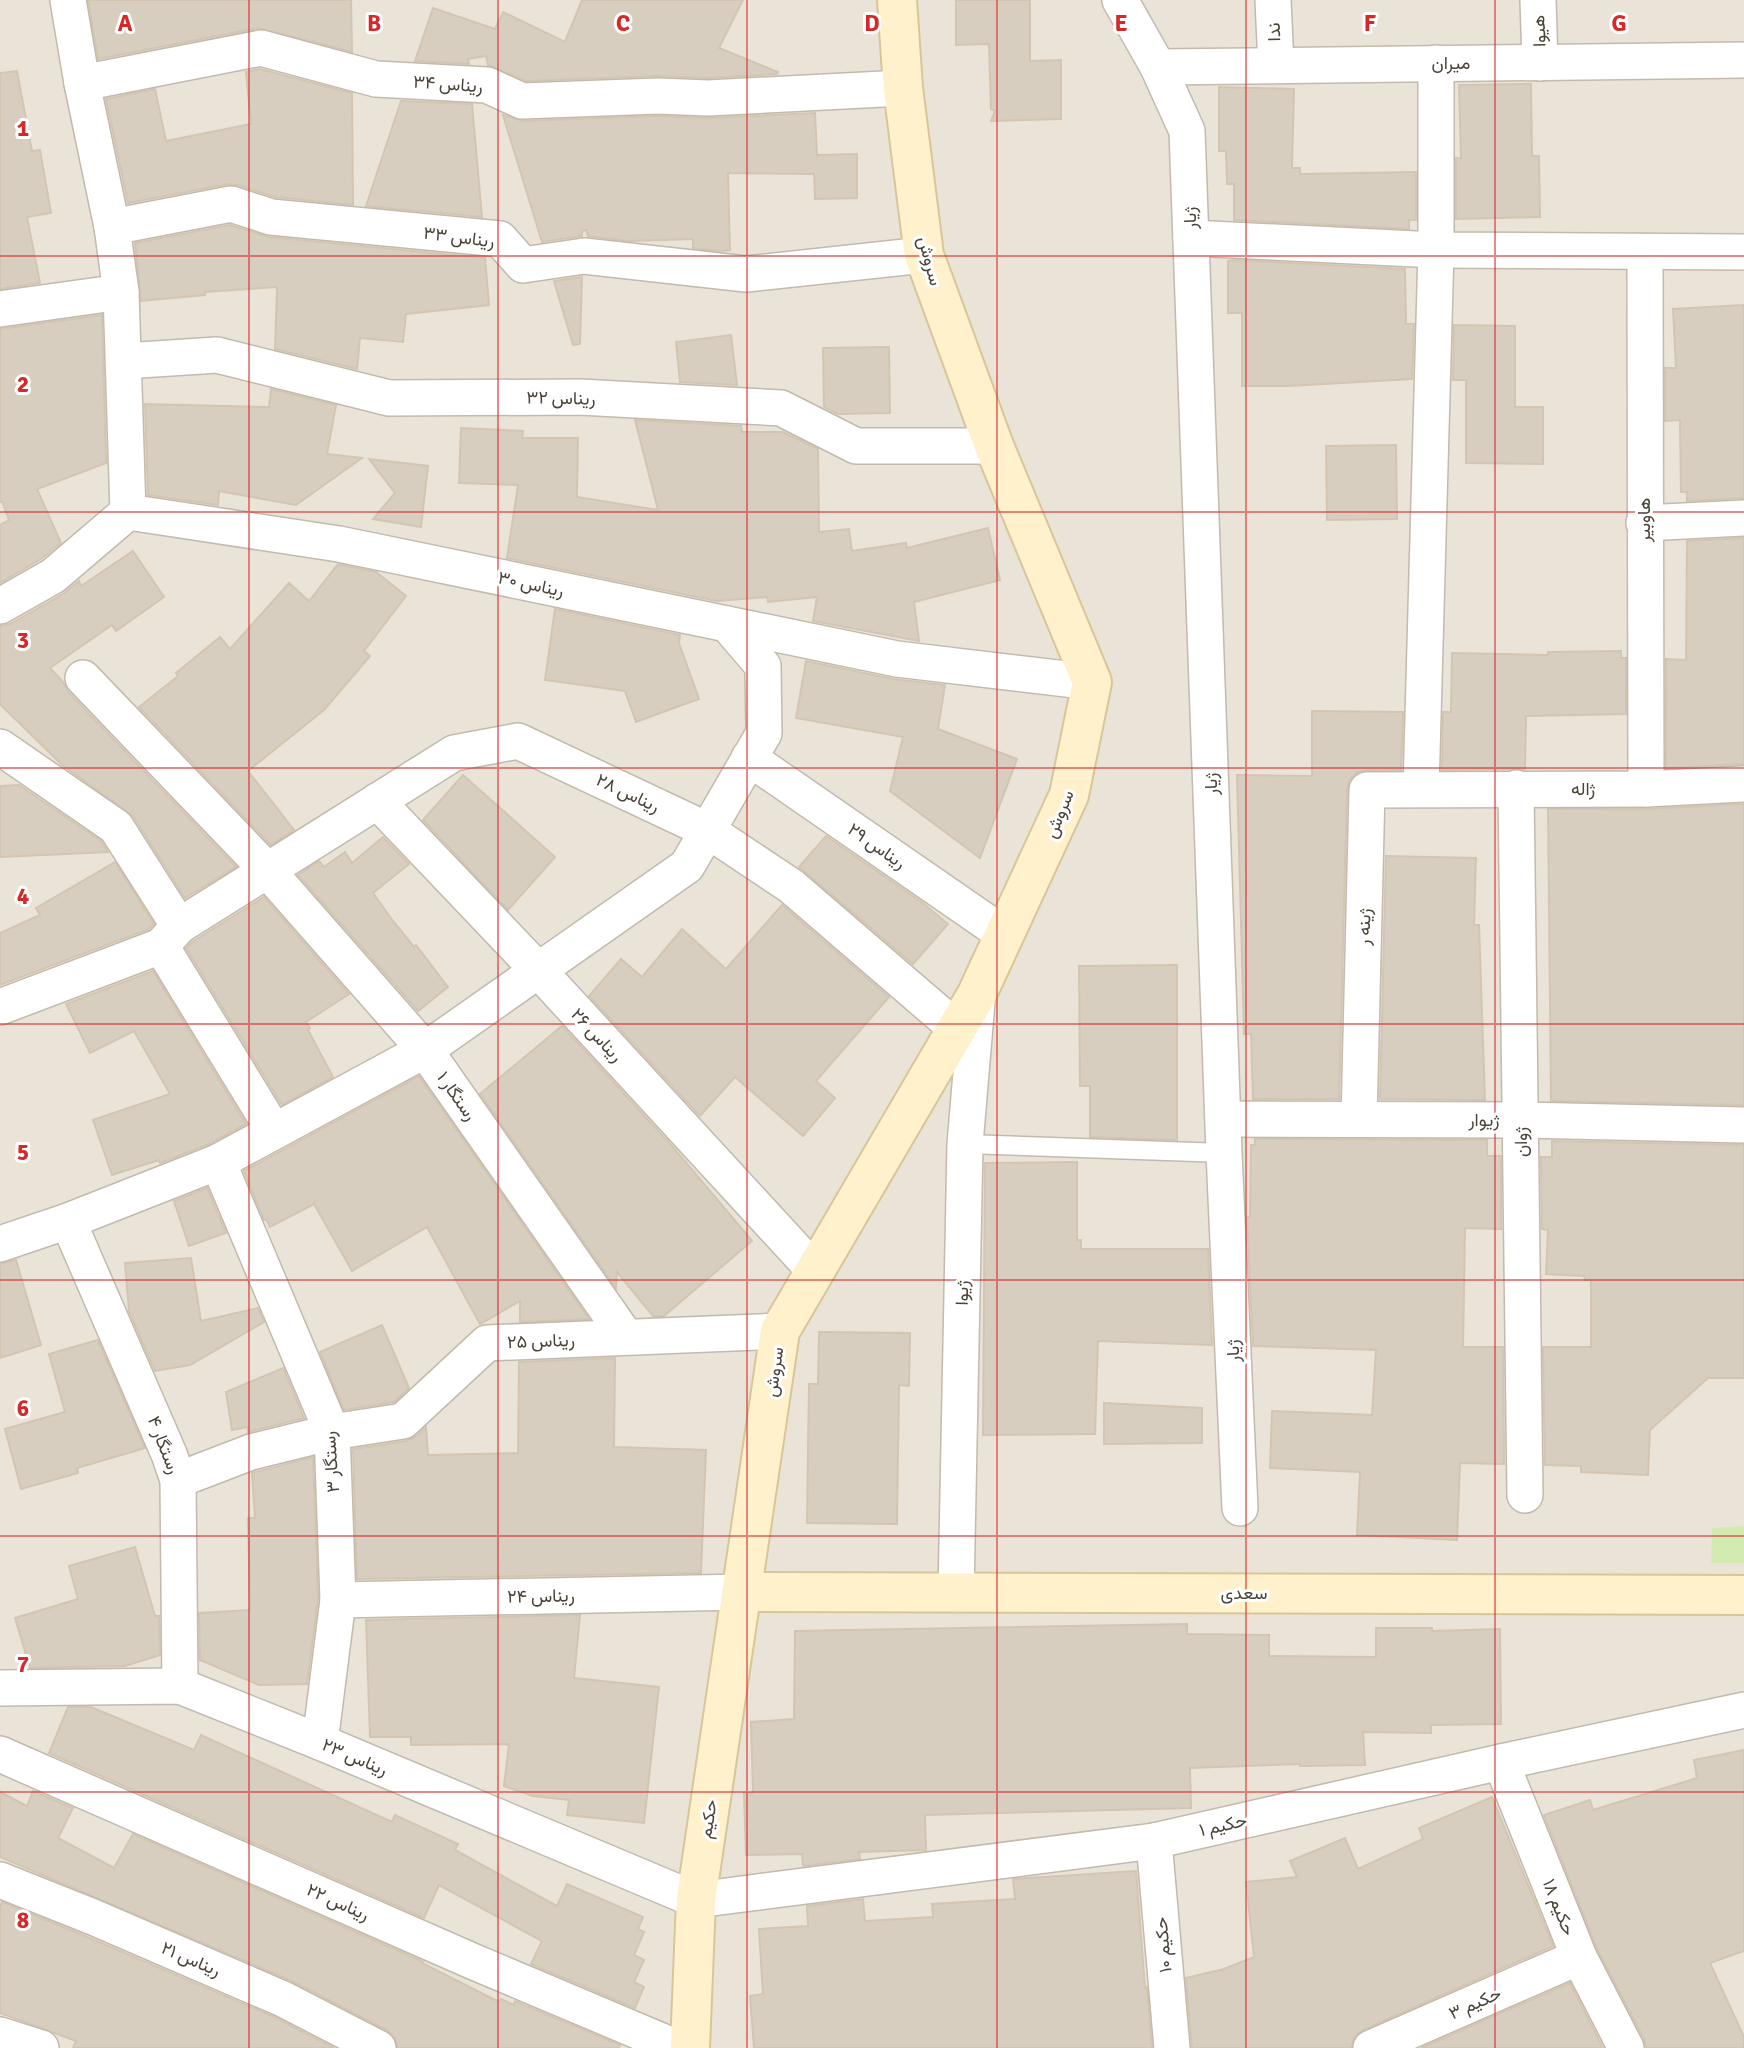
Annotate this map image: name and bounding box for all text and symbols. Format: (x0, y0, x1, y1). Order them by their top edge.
text: A (118, 9, 133, 38)
text: B (367, 9, 381, 38)
text: C (616, 9, 630, 38)
text: D (864, 9, 880, 38)
text: E (1114, 9, 1128, 38)
text: F (1364, 9, 1376, 38)
text: G (1611, 9, 1627, 38)
street label: هیوا (1527, 15, 1551, 47)
street label: ندا (1263, 22, 1285, 42)
street label: میران (1432, 52, 1470, 74)
street label: ریناس ۳۴ (412, 71, 484, 97)
text: 1 (17, 114, 29, 143)
street label: ژیار (1179, 205, 1201, 231)
street label: ریناس ۳۳ (422, 222, 496, 252)
street label: سروش (913, 234, 947, 288)
text: 2 (17, 370, 29, 399)
street label: ریناس ۳۲ (526, 386, 596, 410)
street label: هاوبیر (1633, 498, 1655, 543)
street label: ریناس ۳۰ (496, 566, 566, 602)
text: 3 (17, 626, 29, 655)
street label: ریناس ۲۸ (593, 769, 663, 817)
street label: ژیار (1200, 771, 1222, 797)
street label: ژاله (1571, 778, 1596, 800)
street label: سروش (1039, 787, 1079, 841)
street label: ریناس ۲۹ (844, 818, 910, 874)
text: 4 (17, 882, 29, 911)
street label: ژینه ر (1352, 907, 1376, 947)
street label: ریناس ۲۶ (566, 1003, 628, 1067)
street label: رستگار ۱ (432, 1067, 482, 1125)
street label: ژیوار (1467, 1109, 1500, 1131)
street label: ژوان (1510, 1126, 1532, 1157)
text: 5 (17, 1138, 29, 1167)
street label: ژیوا (951, 1280, 973, 1306)
street label: ریناس ۲۵ (507, 1329, 575, 1353)
street label: ژیار (1221, 1338, 1245, 1364)
street label: سروش (760, 1346, 788, 1398)
text: 6 (17, 1394, 29, 1423)
street label: رستگار ۴ (143, 1413, 185, 1477)
street label: رستگار ۳ (318, 1430, 344, 1494)
street label: سعدی (1221, 1582, 1267, 1604)
street label: ریناس ۲۴ (507, 1584, 575, 1608)
text: 7 (17, 1650, 29, 1679)
street label: ریناس ۲۳ (319, 1733, 391, 1781)
street label: حکیم (694, 1798, 723, 1840)
street label: حکیم ۱ (1197, 1809, 1249, 1842)
street label: حکیم ۱۸ (1537, 1876, 1580, 1939)
street label: ریناس ۲۲ (303, 1878, 373, 1926)
text: 8 (17, 1906, 29, 1935)
street label: حکیم ۱۰ (1150, 1916, 1177, 1974)
street label: ریناس ۲۱ (158, 1937, 224, 1981)
street label: حکیم ۳ (1445, 1982, 1505, 2025)

